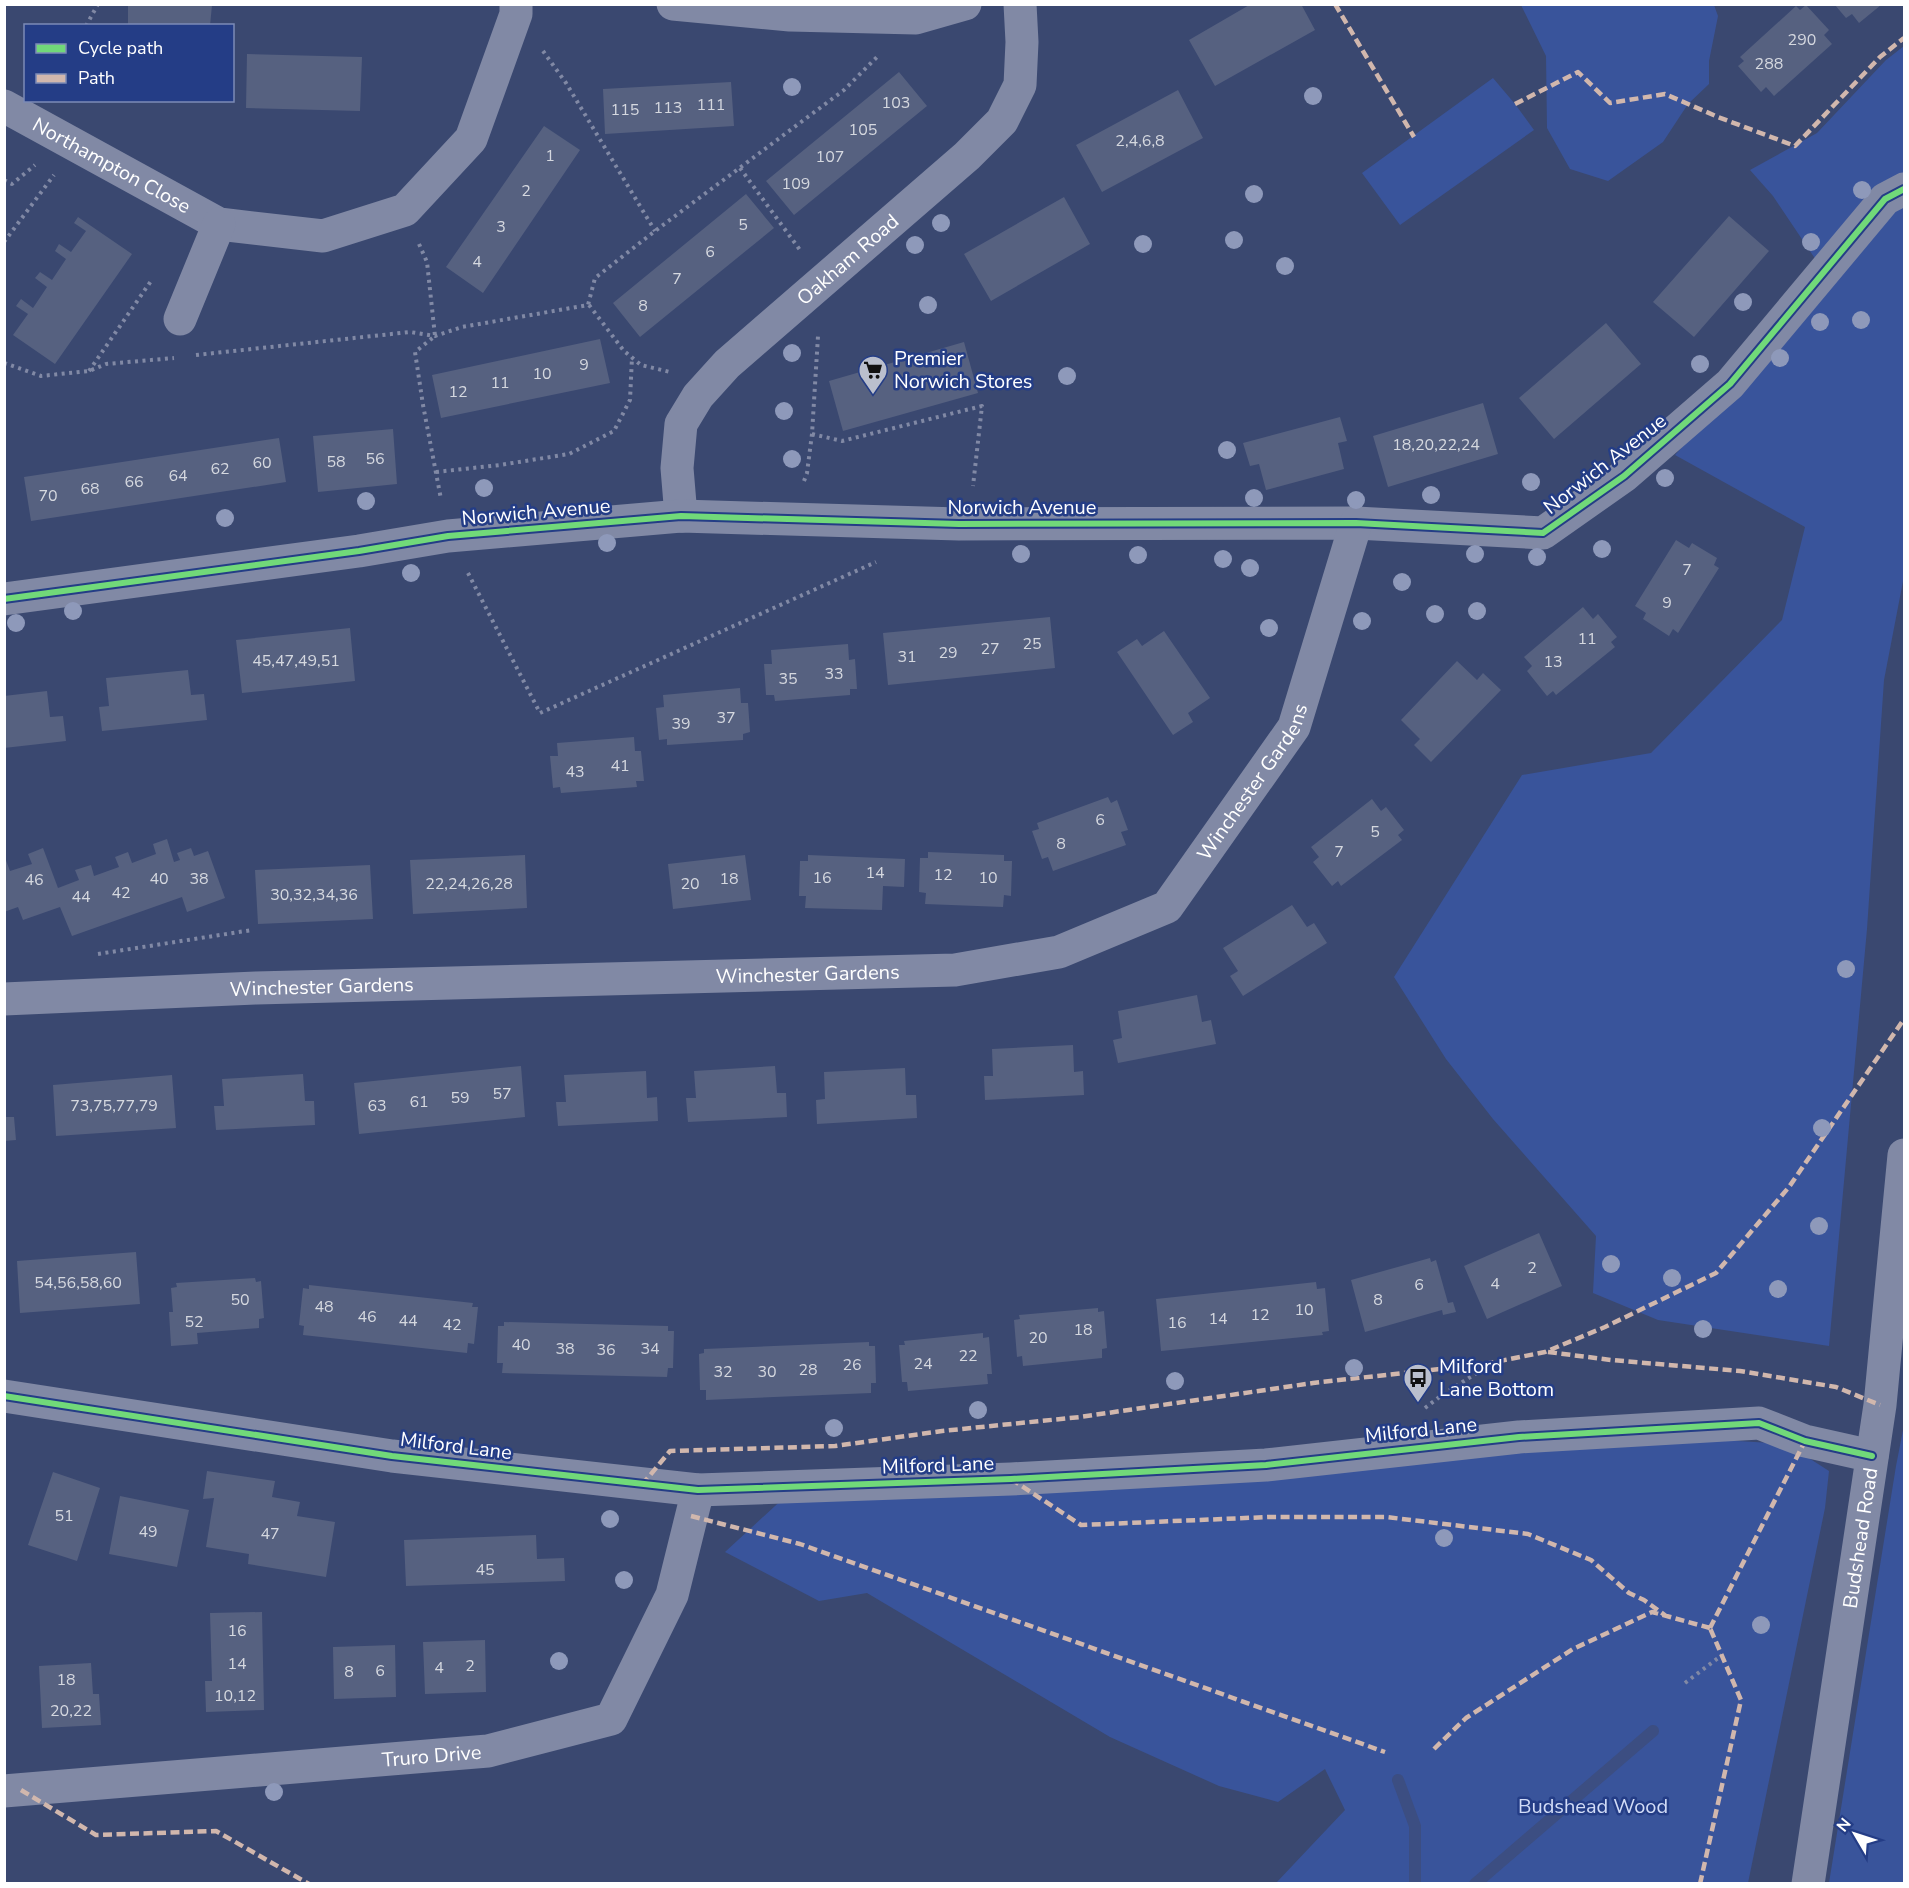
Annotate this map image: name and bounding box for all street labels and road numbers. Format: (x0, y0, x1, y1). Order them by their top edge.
street label: Northampton Close (28, 111, 196, 219)
street label: Oakham Road (791, 208, 904, 311)
street label: Norwich Avenue (1538, 408, 1672, 520)
street label: Norwich Avenue (461, 492, 611, 532)
street label: Norwich Avenue (948, 494, 1096, 521)
street label: Winchester Gardens (1190, 700, 1314, 866)
street label: Winchester Gardens (715, 958, 900, 990)
street label: Winchester Gardens (229, 970, 414, 1003)
street label: Milford Lane (1364, 1411, 1478, 1449)
street label: Milford Lane (399, 1426, 513, 1466)
street label: Milford Lane (881, 1450, 995, 1480)
street label: Budshead Road (1836, 1466, 1884, 1610)
street label: Truro Drive (381, 1738, 482, 1773)

